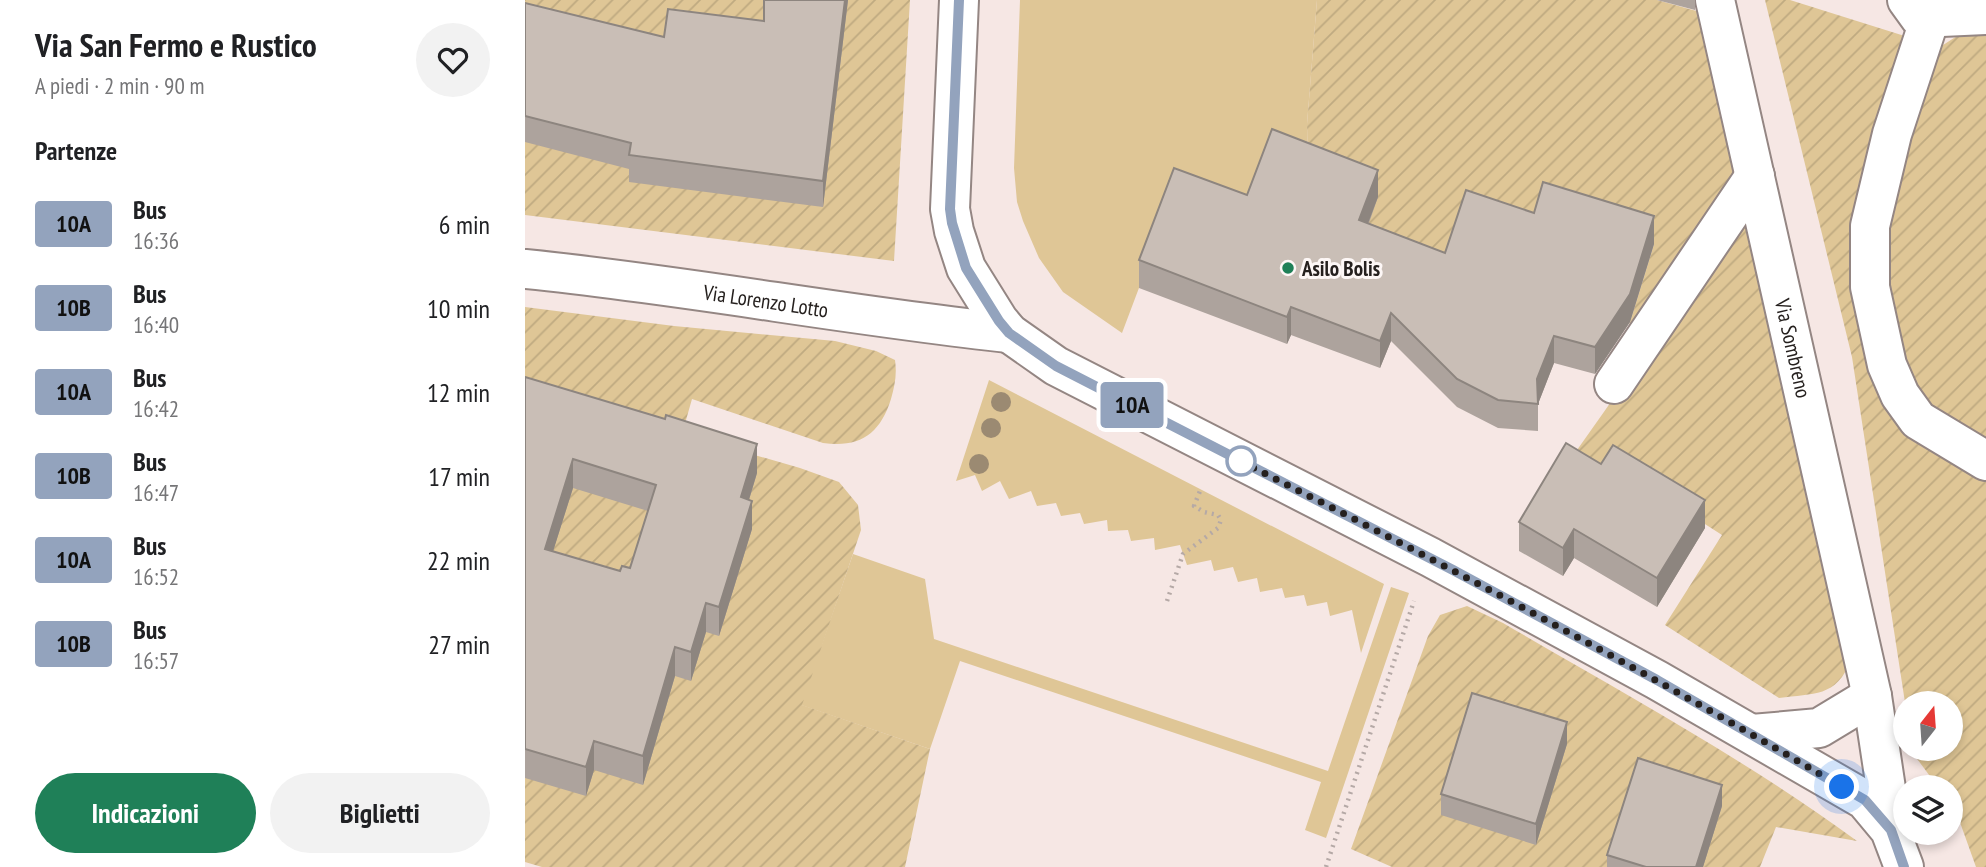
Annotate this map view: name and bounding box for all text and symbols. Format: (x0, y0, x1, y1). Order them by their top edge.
text: Via San Fermo e Rustico (35, 23, 317, 66)
button: heart (416, 23, 490, 97)
text: A piedi · 2 min · 90 m (35, 71, 205, 100)
text: Partenze (35, 134, 117, 167)
text: Bus (133, 193, 166, 226)
text: 10A (56, 208, 91, 239)
text: 6 min (439, 208, 490, 241)
text: 16:36 (133, 226, 179, 255)
place label: Asilo Bolis (1301, 255, 1380, 282)
marker: Asilo Bolis (1280, 260, 1296, 276)
text: Bus (133, 277, 166, 310)
street label: Via Lorenzo Lotto (701, 278, 830, 323)
text: 10B (56, 292, 91, 323)
text: 10 min (427, 292, 490, 325)
street label: Via Sombreno (1769, 295, 1818, 400)
text: 16:40 (133, 310, 179, 339)
text: Bus (133, 361, 166, 394)
text: 10A (56, 376, 91, 407)
text: 12 min (427, 376, 490, 409)
line badge: 10A (1092, 382, 1172, 428)
text: 10A (1115, 389, 1149, 420)
text: 16:42 (133, 394, 179, 423)
text: Bus (133, 445, 166, 478)
unlabelled marker (1226, 446, 1256, 476)
text: 10B (56, 460, 91, 491)
text: 17 min (428, 460, 490, 493)
text: 16:47 (133, 478, 179, 507)
text: Bus (133, 529, 166, 562)
text: 10A (56, 544, 91, 575)
text: 22 min (427, 544, 490, 577)
text: 16:52 (133, 562, 179, 591)
text: Bus (133, 613, 166, 646)
text: 10B (56, 628, 91, 659)
text: 27 min (428, 628, 490, 661)
text: 16:57 (133, 646, 179, 675)
north arrow (1893, 691, 1963, 761)
map controls (1893, 691, 1963, 845)
your location (1824, 769, 1859, 804)
button: Indicazioni (35, 773, 256, 853)
button: Biglietti (270, 773, 490, 853)
button: layers (1893, 775, 1963, 845)

